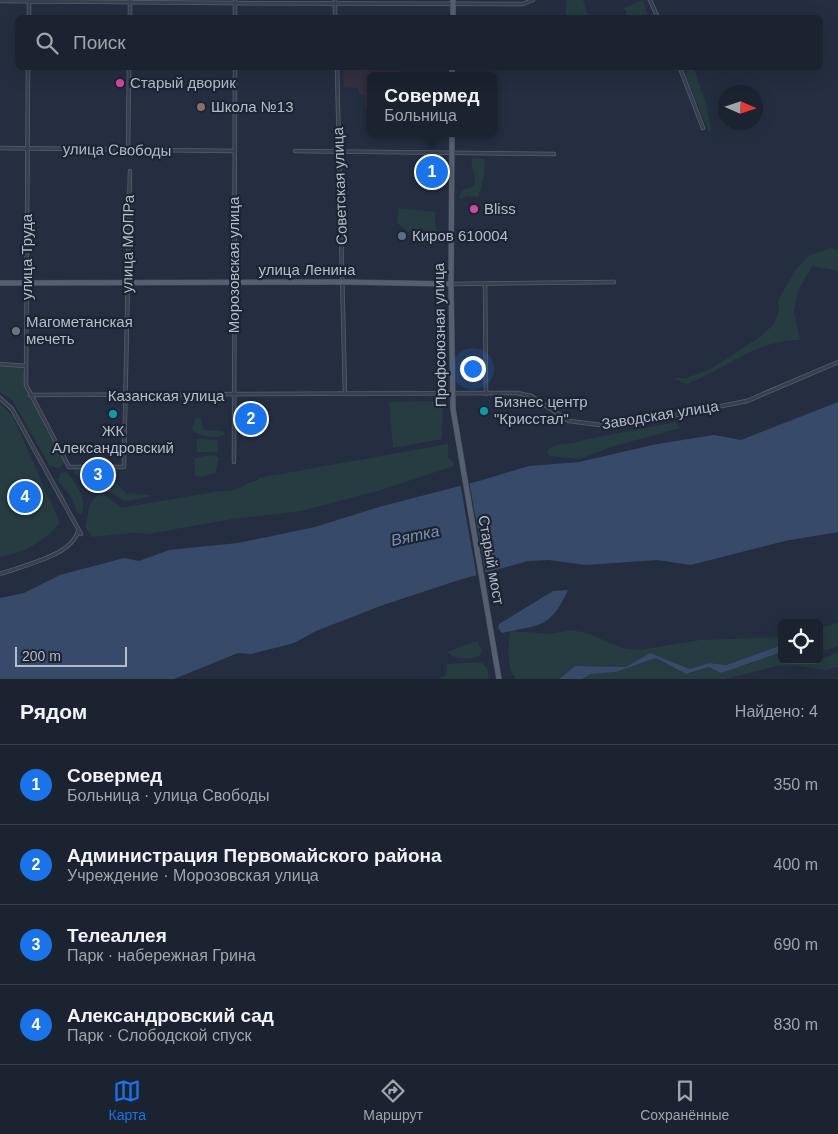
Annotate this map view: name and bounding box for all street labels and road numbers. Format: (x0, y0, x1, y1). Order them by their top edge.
street label: Советская улица (329, 126, 350, 245)
street label: улица Свободы (63, 140, 171, 159)
street label: улица МОПРа (118, 194, 137, 293)
street label: Морозовская улица (225, 196, 242, 333)
street label: улица Труда (18, 213, 35, 300)
street label: улица Ленина (259, 261, 356, 278)
street label: Профсоюзная улица (430, 262, 449, 407)
street label: Казанская улица (108, 387, 225, 404)
street label: Заводская улица (600, 397, 720, 432)
street label: Старый мост (475, 514, 508, 606)

